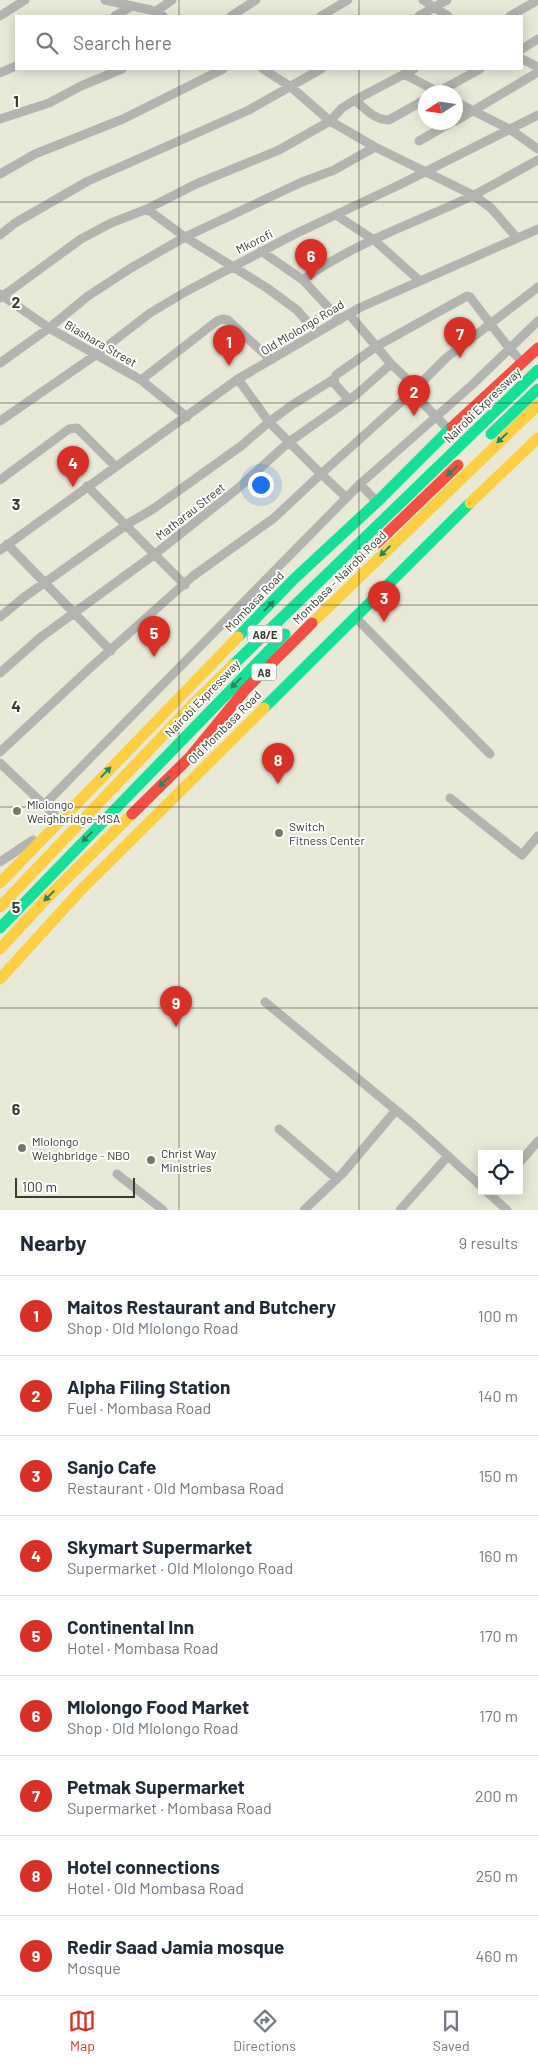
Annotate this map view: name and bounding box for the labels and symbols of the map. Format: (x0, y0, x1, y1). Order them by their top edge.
north arrow (418, 85, 463, 130)
text: 1 (13, 91, 19, 110)
street label: Mkorofi (233, 226, 275, 256)
pin: 6 (295, 239, 327, 280)
text: 2 (12, 292, 21, 311)
street label: Old Mlolongo Road (258, 297, 346, 357)
street label: Biashara Street (63, 317, 139, 369)
pin: 7 (444, 317, 476, 358)
pin: 1 (213, 325, 245, 366)
street label: Nairobi Expressway (441, 364, 524, 445)
pin: 2 (398, 375, 430, 416)
one-way arrow (497, 432, 509, 444)
pin: 4 (57, 446, 89, 487)
one-way arrow (446, 465, 458, 477)
your location (248, 472, 274, 498)
street label: Matharau Street (153, 480, 227, 542)
text: 3 (12, 494, 20, 513)
street label: Mombasa - Nairobi Road (290, 528, 388, 626)
one-way arrow (379, 545, 391, 557)
street label: Mombasa Road (222, 568, 286, 634)
pin: 3 (368, 581, 400, 622)
one-way arrow (263, 600, 275, 612)
pin: 5 (138, 616, 170, 657)
road number: A8/E (248, 626, 282, 642)
street label: Nairobi Expressway (162, 656, 243, 739)
road number: A8 (252, 664, 276, 680)
one-way arrow (230, 677, 242, 689)
street label: Old Mombasa Road (184, 687, 264, 767)
text: 4 (11, 696, 21, 715)
pin: 8 (262, 743, 294, 784)
one-way arrow (100, 766, 112, 778)
one-way arrow (159, 776, 171, 788)
place label: Mlolongo Weighbridge-MSA (27, 797, 120, 825)
marker: Mlolongo Weighbridge-MSA (11, 805, 23, 817)
place label: Switch Fitness Center (289, 819, 365, 847)
marker: Switch Fitness Center (273, 827, 285, 839)
one-way arrow (81, 831, 93, 843)
one-way arrow (43, 890, 55, 902)
text: 5 (12, 897, 21, 916)
pin: 9 (160, 986, 192, 1027)
text: 6 (12, 1099, 21, 1118)
place label: Mlolongo Weighbridge - NBO (32, 1134, 130, 1162)
marker: Mlolongo Weighbridge - NBO (16, 1142, 28, 1154)
place label: Christ Way Ministries (161, 1146, 217, 1174)
marker: Christ Way Ministries (145, 1154, 157, 1166)
scale bar (15, 1175, 135, 1198)

